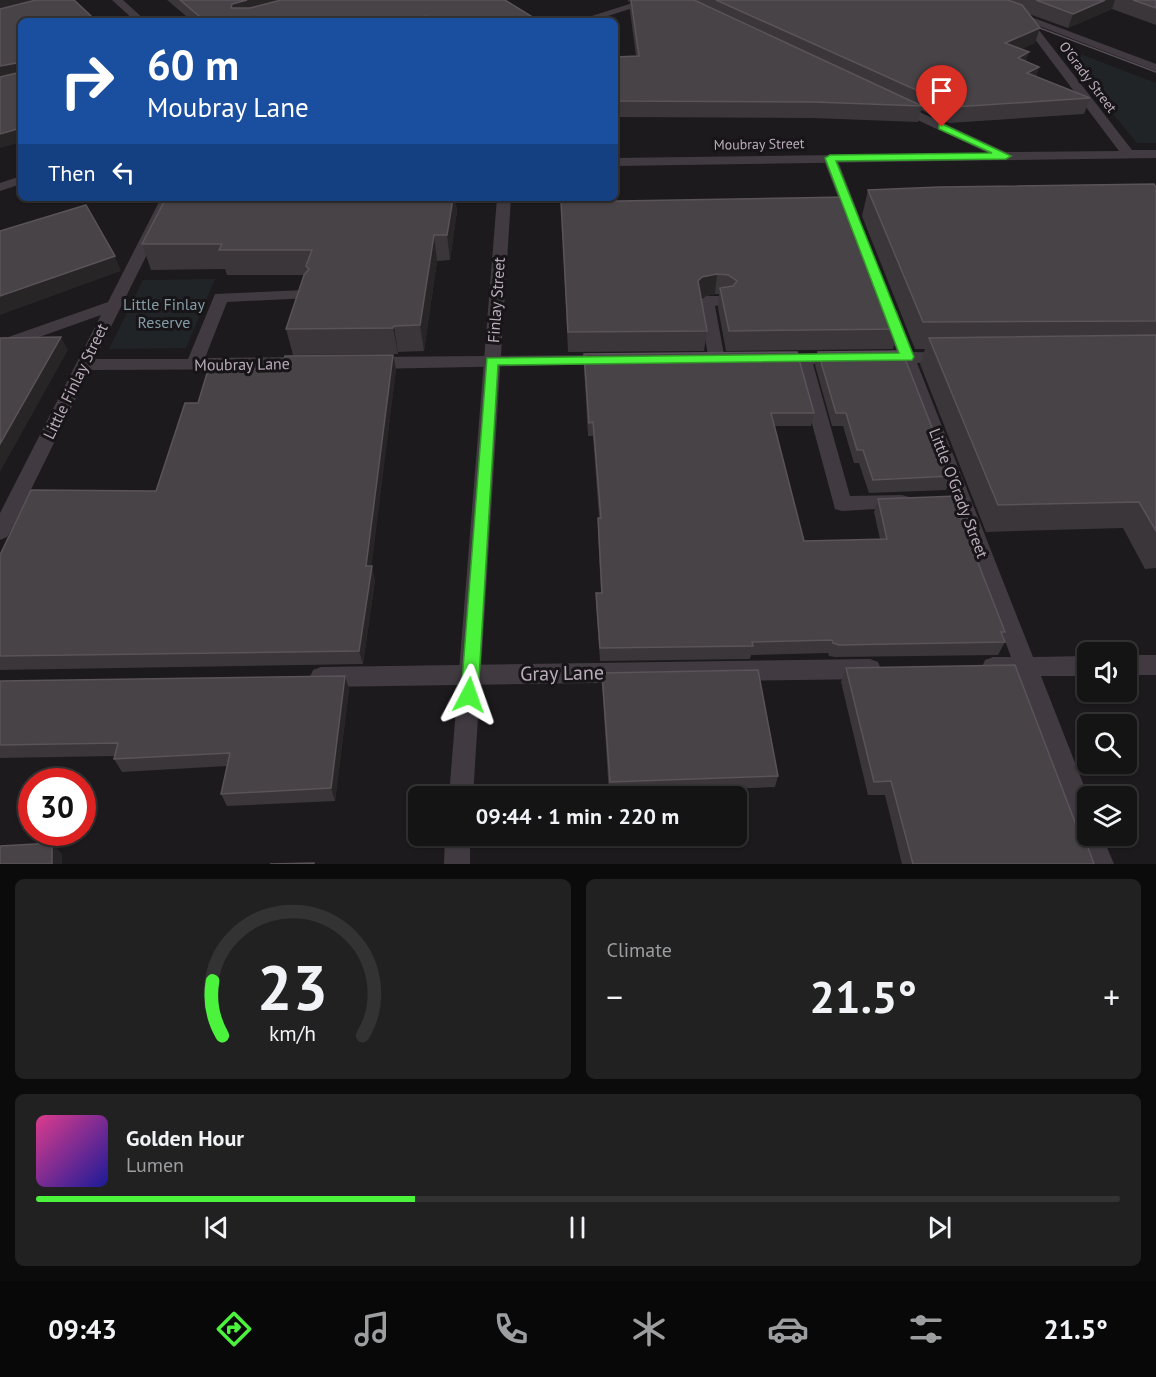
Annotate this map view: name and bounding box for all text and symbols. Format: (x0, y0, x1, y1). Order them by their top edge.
text: 60 m (147, 37, 239, 92)
street label: O'Grady Street (1055, 38, 1121, 116)
icon: right (48, 42, 126, 120)
pin (916, 65, 967, 127)
icon: arrive (925, 74, 958, 107)
text: Moubray Lane (147, 90, 309, 124)
street label: Moubray Street (713, 134, 805, 154)
icon: left (107, 156, 140, 189)
text: Then (48, 159, 95, 187)
street label: Finlay Street (483, 256, 509, 344)
park label: Little Finlay Reserve (123, 294, 205, 332)
street label: Little Finlay Street (38, 319, 112, 442)
street label: Moubray Lane (194, 353, 290, 375)
street label: Little O'Grady Street (925, 425, 993, 561)
map controls (1077, 642, 1137, 846)
button: sound (1077, 642, 1137, 702)
street label: Gray Lane (520, 659, 604, 687)
position arrow (437, 663, 501, 727)
button: search (1077, 714, 1137, 774)
speed limit sign: 30 (18, 768, 96, 846)
button: layers (1077, 786, 1137, 846)
text: 09:44 · 1 min · 220 m (476, 802, 679, 830)
text: Climate (607, 937, 672, 963)
text: 23 (257, 946, 328, 1027)
text: 21.5° (810, 967, 917, 1025)
text: − (607, 975, 623, 1018)
text: + (1103, 975, 1120, 1018)
text: km/h (269, 1019, 316, 1047)
text: Golden Hour (126, 1124, 244, 1152)
text: Lumen (126, 1152, 184, 1178)
icon: previous (200, 1211, 233, 1244)
icon: pause (561, 1211, 594, 1244)
icon: next (923, 1211, 956, 1244)
icon: directions (213, 1308, 255, 1350)
icon: music (351, 1308, 393, 1350)
icon: phone (490, 1308, 532, 1350)
icon: climate (628, 1308, 670, 1350)
icon: car (767, 1308, 809, 1350)
icon: filters (905, 1308, 947, 1350)
text: 09:43 (48, 1312, 117, 1346)
text: 21.5° (1043, 1312, 1108, 1346)

